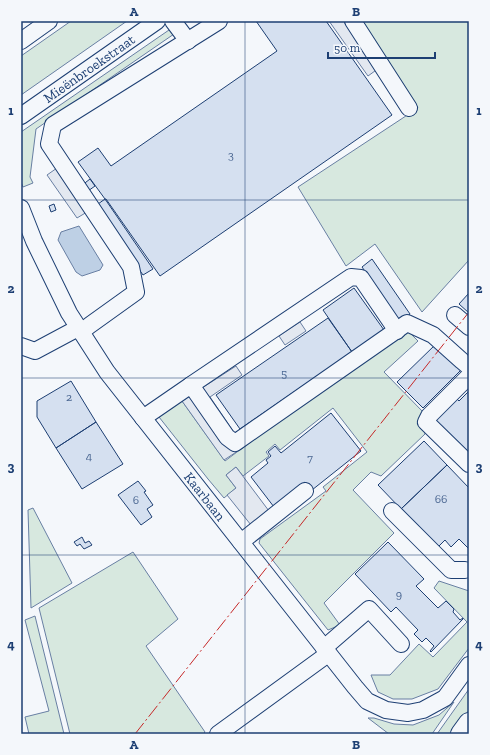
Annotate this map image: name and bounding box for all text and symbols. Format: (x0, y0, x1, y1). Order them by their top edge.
text: A (130, 4, 139, 19)
text: B (352, 4, 360, 19)
street label: Mieënbroekstraat (40, 31, 139, 107)
scale bar (328, 34, 435, 60)
text: 50 m (334, 41, 361, 55)
text: 1 (8, 103, 14, 118)
text: 1 (476, 103, 482, 118)
house number: 3 (228, 148, 234, 162)
text: 2 (8, 281, 15, 296)
text: 2 (476, 281, 483, 296)
house number: 5 (281, 366, 287, 380)
house number: 2 (66, 390, 72, 404)
house number: 4 (86, 449, 93, 463)
house number: 7 (307, 451, 313, 465)
text: 3 (8, 459, 15, 474)
text: 3 (476, 459, 483, 474)
street label: Kaarbaan (180, 469, 229, 525)
house number: 66 (435, 492, 447, 506)
house number: 6 (133, 493, 139, 507)
house number: 9 (396, 587, 402, 601)
text: 4 (7, 637, 15, 652)
text: 4 (475, 637, 483, 652)
text: A (130, 737, 139, 752)
text: B (352, 737, 360, 752)

